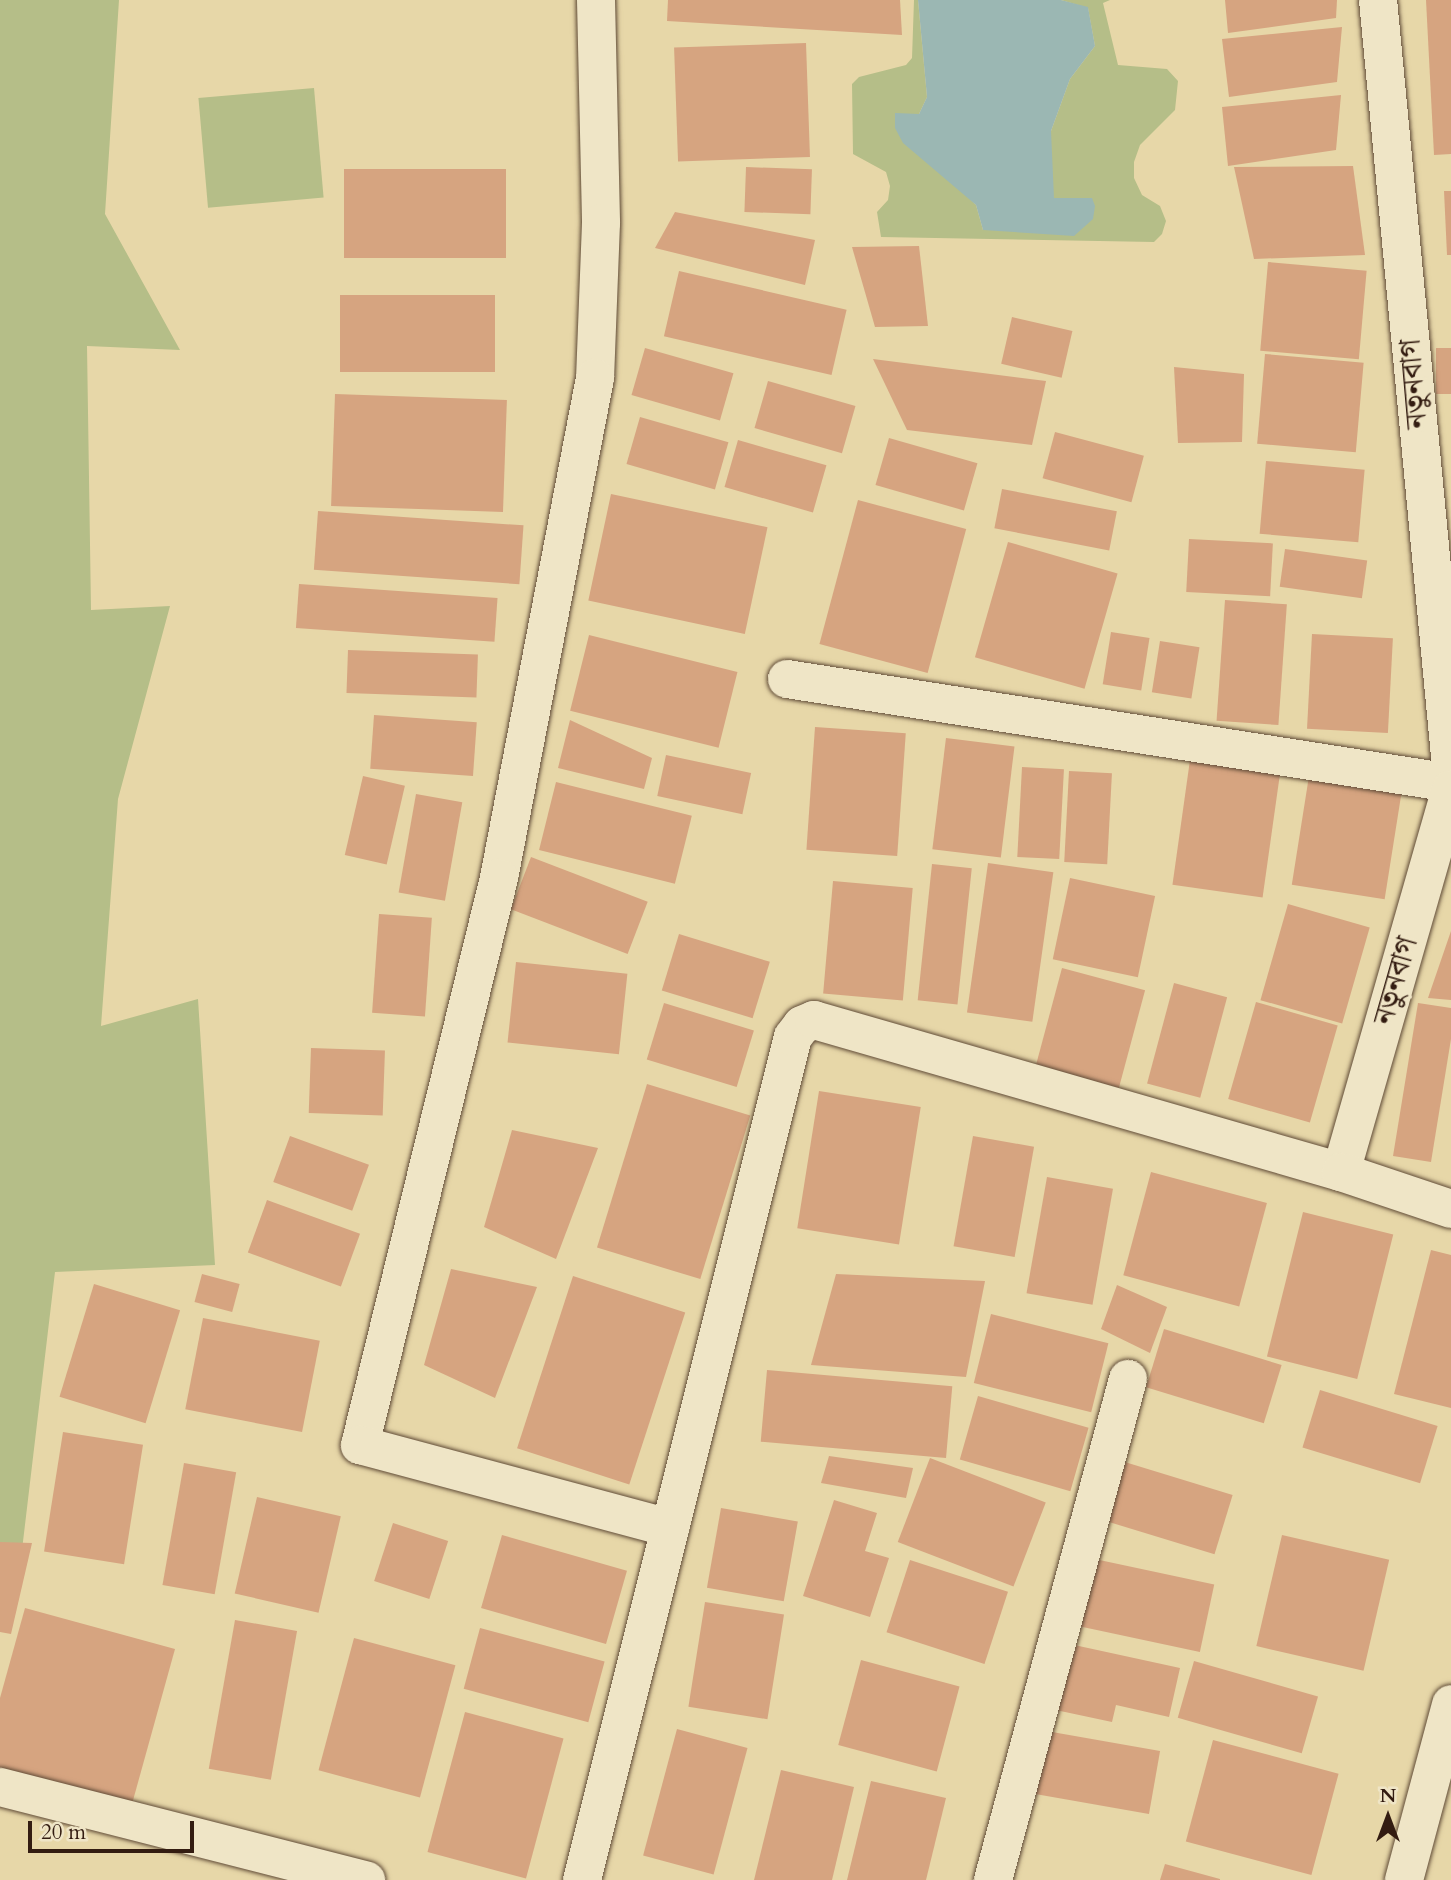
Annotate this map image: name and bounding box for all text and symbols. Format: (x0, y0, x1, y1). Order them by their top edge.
street label: নতুনবাগ (1392, 338, 1436, 430)
street label: নতুনবাগ (1366, 933, 1426, 1029)
north arrow (1353, 1782, 1423, 1852)
text: N (1380, 1783, 1396, 1809)
scale bar (32, 1806, 198, 1850)
text: 20 m (41, 1818, 86, 1847)

